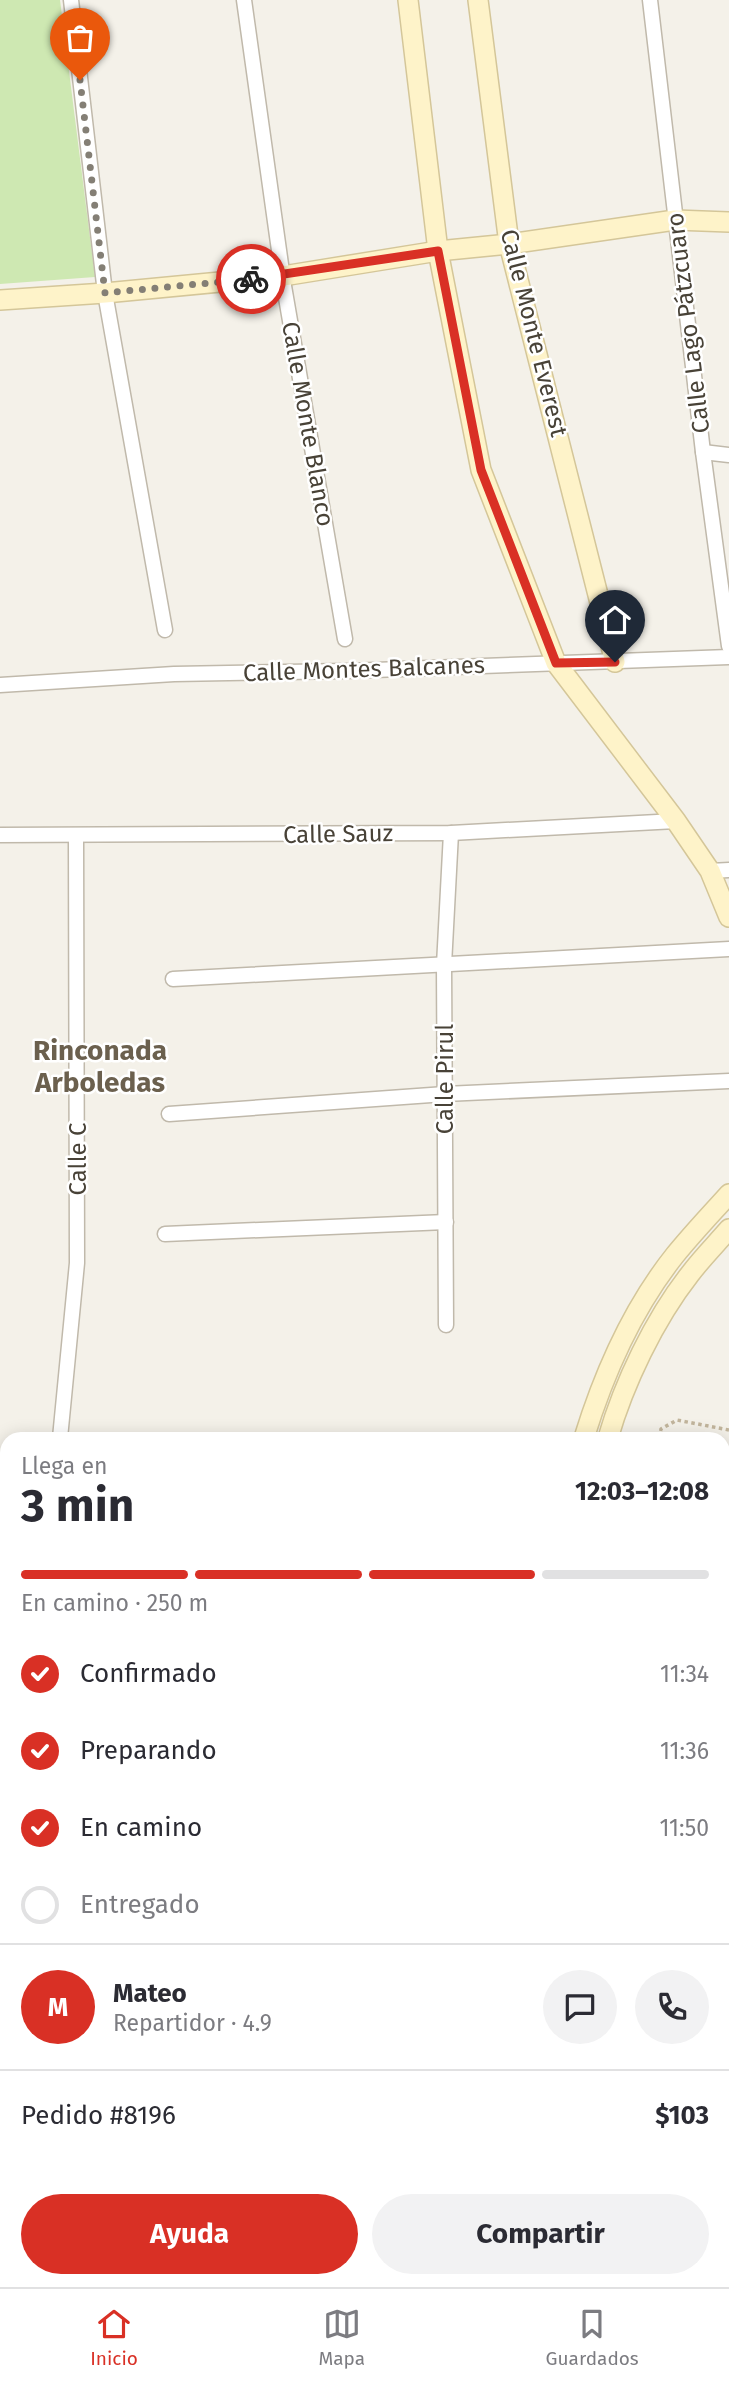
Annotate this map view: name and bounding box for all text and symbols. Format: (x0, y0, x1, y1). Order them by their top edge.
pin (50, 8, 110, 80)
icon: bag (61, 19, 99, 57)
street label: Calle Lago Pátzcuaro (661, 211, 715, 435)
street label: Calle Monte Everest (495, 226, 573, 440)
courier (216, 244, 286, 314)
icon: bike (232, 260, 270, 298)
street label: Calle Monte Blanco (276, 319, 340, 529)
pin (585, 590, 645, 662)
icon: home (596, 601, 634, 639)
street label: Calle Montes Balcanes (243, 651, 485, 687)
street label: Calle Sauz (283, 819, 393, 849)
street label: Calle Pirul (431, 1024, 459, 1134)
district label: Rinconada Arboledas (33, 1034, 167, 1099)
street label: Calle C (64, 1123, 92, 1195)
text: Llega en (21, 1452, 107, 1480)
text: 12:03–12:08 (575, 1476, 709, 1507)
text: 3 min (21, 1478, 134, 1533)
text: En camino · 250 m (21, 1589, 208, 1617)
icon: check (21, 1655, 59, 1693)
text: Confirmado (80, 1658, 217, 1689)
text: 11:34 (660, 1660, 709, 1688)
icon: check (21, 1732, 59, 1770)
text: Preparando (80, 1735, 217, 1766)
text: 11:36 (660, 1737, 709, 1765)
icon: check (21, 1809, 59, 1847)
text: En camino (80, 1812, 202, 1843)
text: 11:50 (659, 1814, 709, 1842)
text: Entregado (80, 1889, 200, 1920)
button: chat (543, 1970, 617, 2044)
button: phone (635, 1970, 709, 2044)
text: Mateo (113, 1978, 187, 2009)
text: M (48, 1992, 68, 2023)
text: Repartidor · 4.9 (113, 2009, 272, 2037)
text: Pedido #8196 (21, 2100, 176, 2131)
text: $103 (655, 2100, 709, 2131)
button: Ayuda (21, 2194, 358, 2274)
button: Compartir (372, 2194, 709, 2274)
tab: Inicio (90, 2305, 138, 2370)
tab: Mapa (318, 2305, 365, 2370)
tab: Guardados (546, 2305, 639, 2370)

